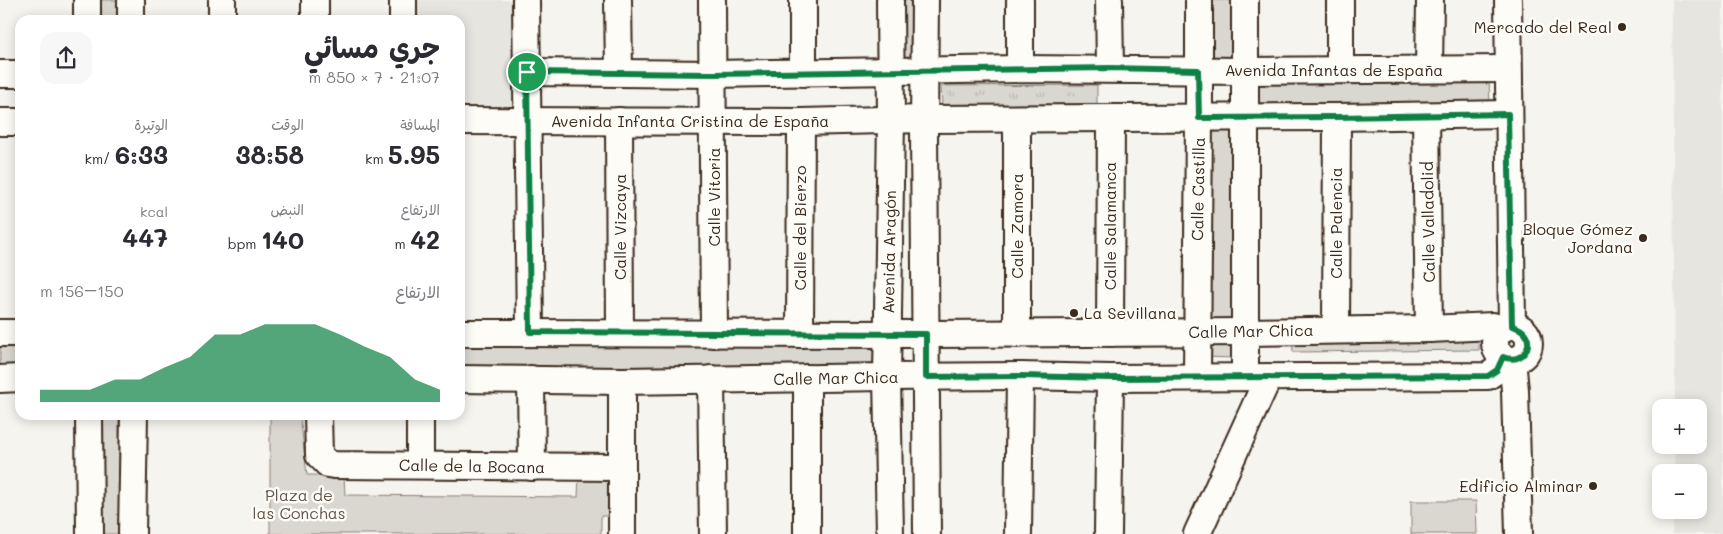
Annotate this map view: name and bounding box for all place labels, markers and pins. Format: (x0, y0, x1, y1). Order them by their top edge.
place label: Mercado del Real (1474, 16, 1612, 37)
marker: Mercado del Real (1616, 21, 1628, 33)
pin (506, 51, 548, 93)
place label: Bloque Gómez Jordana (1523, 218, 1633, 257)
marker: Bloque Gómez Jordana (1637, 232, 1649, 244)
place label: La Sevillana (1084, 302, 1177, 323)
marker: La Sevillana (1068, 307, 1080, 319)
place label: Edificio Alminar (1459, 475, 1583, 496)
marker: Edificio Alminar (1587, 480, 1599, 492)

